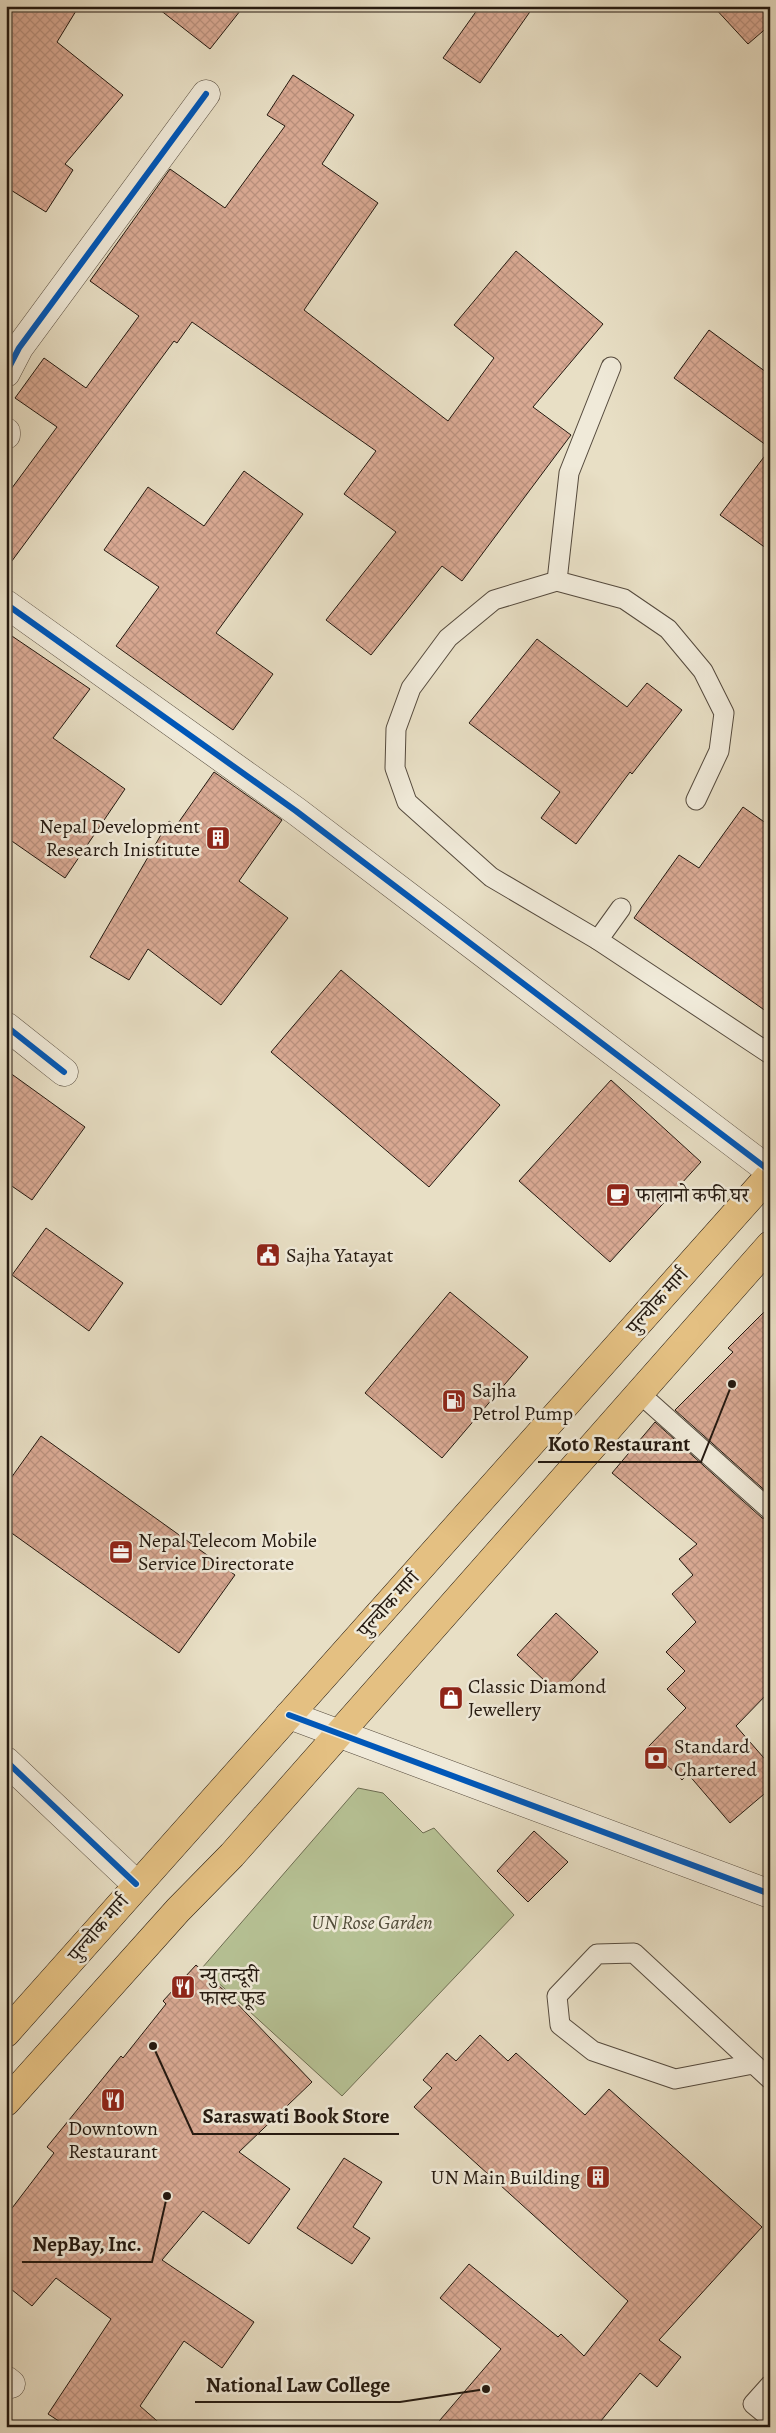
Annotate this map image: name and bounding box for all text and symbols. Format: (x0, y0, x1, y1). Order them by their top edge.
place label: Nepal Development Research Inistitute (39, 813, 200, 863)
building icon: Nepal Development Research Inistitute (205, 825, 231, 851)
cafe icon: फालानो कफी घर (605, 1182, 631, 1208)
place label: फालानो कफी घर (635, 1182, 750, 1209)
public building icon: Sajha Yatayat (255, 1242, 281, 1268)
place label: Sajha Yatayat (286, 1242, 394, 1269)
street label: पुल्चोक मार्ग (620, 1261, 696, 1341)
place label: Sajha Petrol Pump (472, 1377, 573, 1427)
fuel station icon: Sajha Petrol Pump (441, 1388, 467, 1414)
callout: Koto Restaurant (538, 1426, 701, 1462)
text: Koto Restaurant (548, 1430, 690, 1458)
place label: Nepal Telecom Mobile Service Directorate (138, 1527, 317, 1577)
office icon: Nepal Telecom Mobile Service Directorate (108, 1539, 134, 1565)
street label: पुल्चोक मार्ग (351, 1564, 427, 1644)
place label: Classic Diamond Jewellery (468, 1673, 606, 1723)
shop icon: Classic Diamond Jewellery (438, 1685, 464, 1711)
place label: Standard Chartered (674, 1733, 757, 1783)
bank icon: Standard Chartered (643, 1745, 669, 1771)
street label: पुल्चोक मार्ग (61, 1888, 136, 1969)
park label: UN Rose Garden (311, 1909, 433, 1936)
place label: न्यु तन्दूरी फास्ट फूड (199, 1962, 267, 2012)
restaurant icon: न्यु तन्दूरी फास्ट फूड (170, 1974, 196, 2000)
restaurant icon: Downtown Restaurant (100, 2087, 126, 2113)
callout: Saraswati Book Store (193, 2098, 399, 2134)
text: Saraswati Book Store (203, 2102, 390, 2130)
place label: Downtown Restaurant (68, 2115, 158, 2165)
place label: UN Main Building (431, 2164, 580, 2191)
building icon: UN Main Building (585, 2164, 611, 2190)
callout: NepBay, Inc. (22, 2226, 152, 2262)
text: NepBay, Inc. (32, 2230, 142, 2258)
callout: National Law College (195, 2366, 400, 2402)
text: National Law College (206, 2371, 391, 2399)

